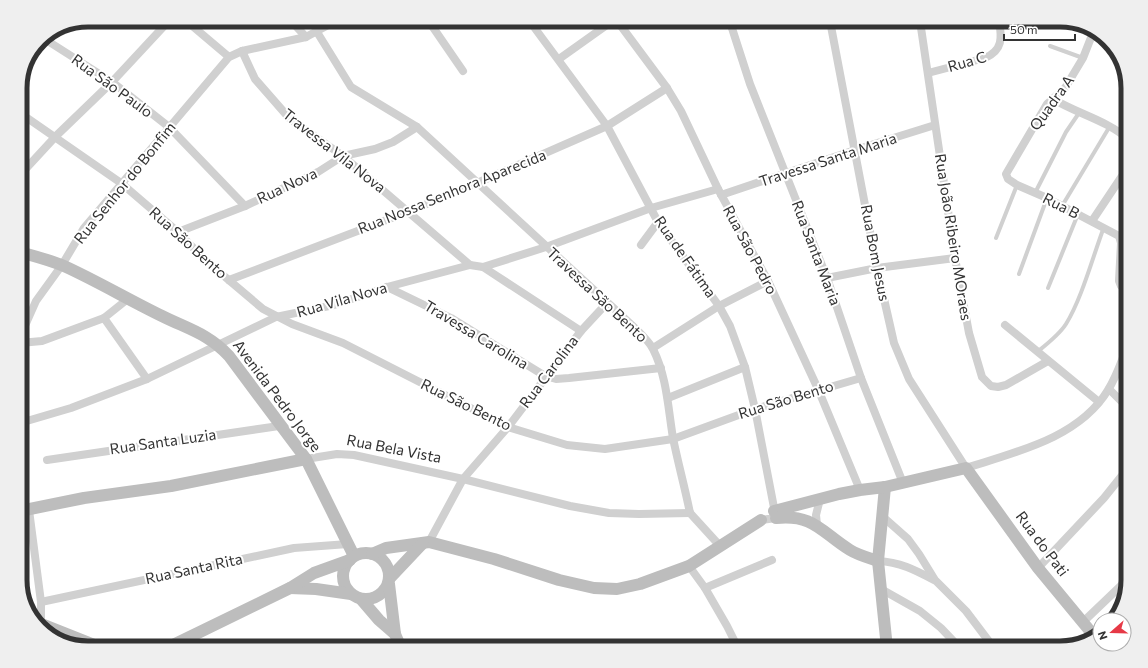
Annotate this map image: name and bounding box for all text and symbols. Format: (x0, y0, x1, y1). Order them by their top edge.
scale bar (1004, 16, 1075, 42)
text: 50 m (1010, 22, 1038, 36)
street label: Rua C (945, 47, 988, 75)
street label: Rua São Paulo (69, 50, 157, 121)
street label: Quadra A (1025, 71, 1077, 134)
street label: Travessa Vila Nova (280, 104, 390, 196)
street label: Rua Senhor do Bonfim (70, 118, 179, 247)
street label: Travessa Santa Maria (757, 128, 899, 190)
street label: Rua Nossa Senhora Aparecida (355, 145, 548, 237)
street label: Rua João Ribeiro MOraes (932, 152, 976, 322)
street label: Rua Nova (254, 163, 320, 207)
street label: Rua B (1040, 188, 1083, 222)
street label: Rua Santa Maria (789, 198, 845, 308)
street label: Rua São Pedro (720, 202, 782, 297)
street label: Rua São Bento (146, 203, 231, 282)
street label: Rua Bom Jesus (858, 203, 894, 303)
street label: Rua de Fátima (651, 212, 721, 301)
street label: Travessa São Bento (544, 243, 652, 346)
street label: Rua Vila Nova (294, 278, 389, 321)
street label: Travessa Carolina (421, 296, 532, 372)
street label: Rua Carolina (515, 332, 581, 411)
street label: Avenida Pedro Jorge (230, 336, 326, 455)
street label: Rua São Bento (418, 374, 515, 434)
street label: Rua São Bento (736, 376, 836, 422)
street label: Rua Santa Luzia (108, 425, 217, 457)
street label: Rua Bela Vista (345, 430, 443, 466)
street label: Rua do Pati (1012, 507, 1073, 579)
street label: Rua Santa Rita (143, 549, 244, 587)
north arrow (1092, 612, 1132, 652)
text: N (1095, 629, 1110, 642)

